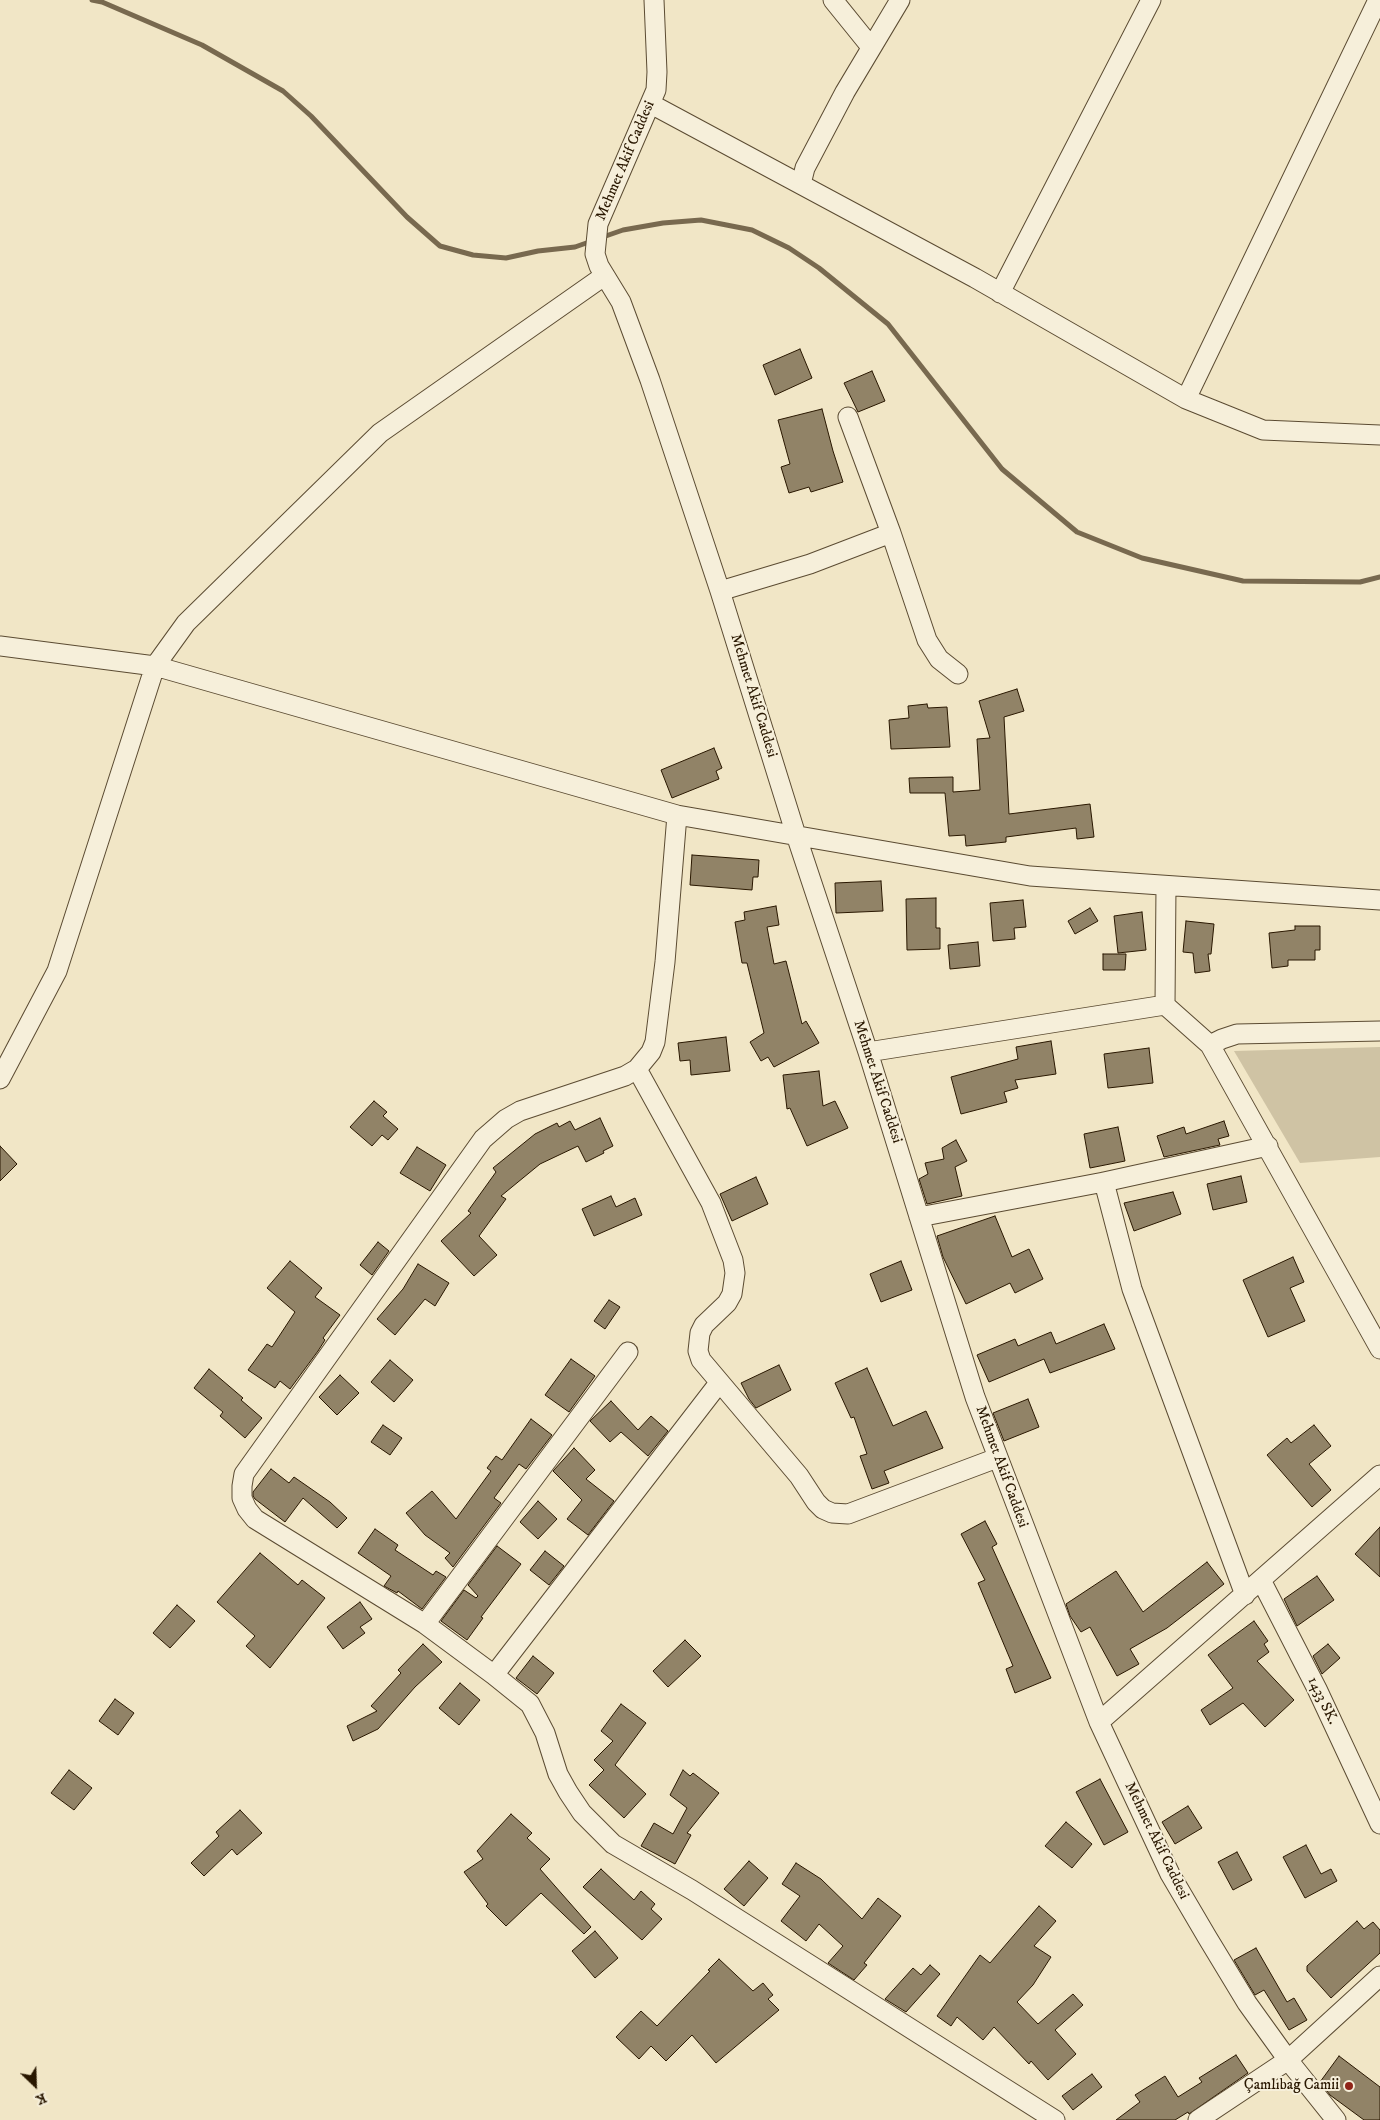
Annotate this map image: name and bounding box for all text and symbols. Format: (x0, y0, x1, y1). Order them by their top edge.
street label: Mehmet Akif Caddesi (593, 98, 659, 224)
street label: Mehmet Akif Caddesi (726, 632, 780, 760)
street label: Mehmet Akif Caddesi (849, 1018, 905, 1146)
street label: Mehmet Akif Caddesi (971, 1404, 1031, 1530)
street label: 1433 SK. (1303, 1674, 1341, 1728)
street label: Mehmet Akif Caddesi (1120, 1779, 1192, 1903)
north arrow (10, 2060, 60, 2110)
place label: Çamlıbağ Camii (1244, 2077, 1339, 2095)
marker: Çamlıbağ Camii (1343, 2080, 1355, 2092)
text: K (33, 2088, 49, 2109)

